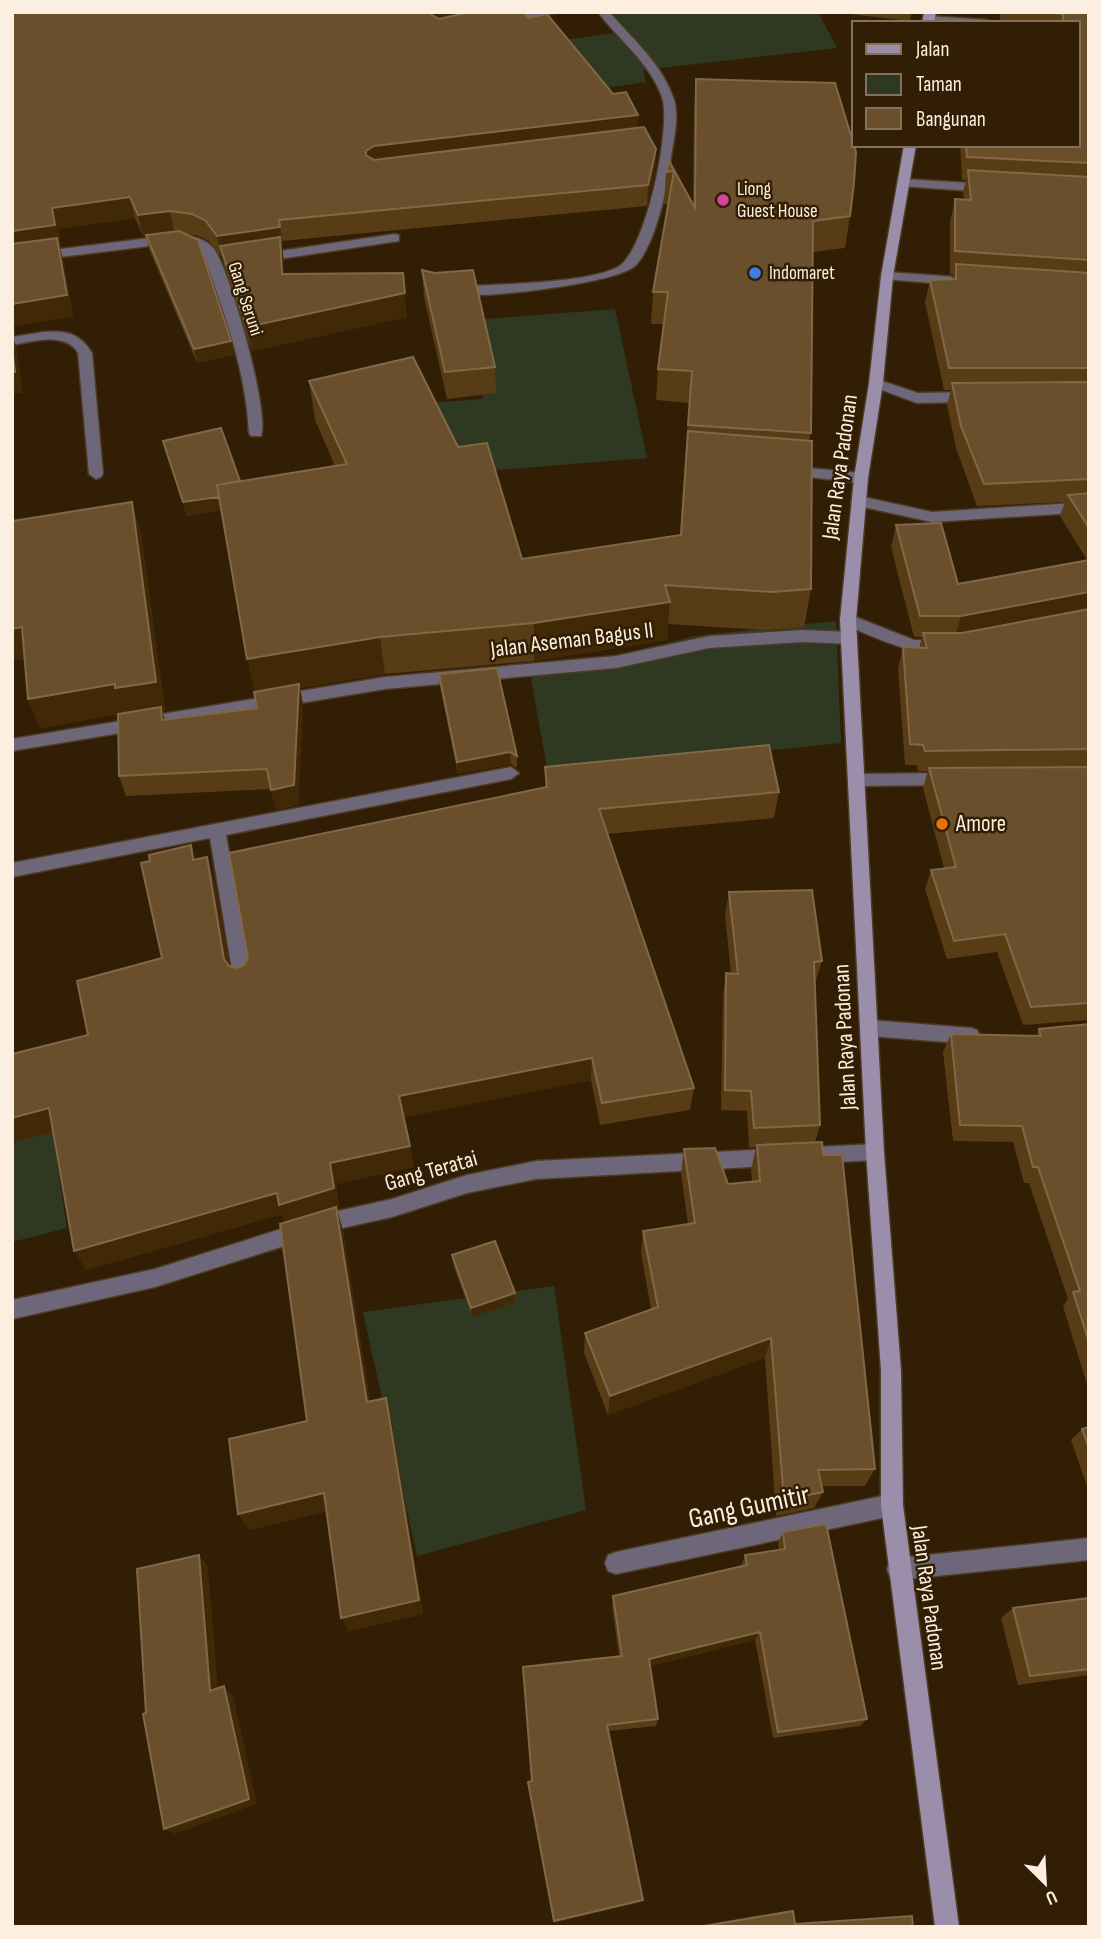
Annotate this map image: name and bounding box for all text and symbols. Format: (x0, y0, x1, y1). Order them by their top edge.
legend (852, 21, 1080, 147)
text: Jalan (915, 37, 949, 62)
text: Taman (916, 72, 962, 97)
text: Bangunan (916, 107, 986, 132)
place label: Liong Guest House (737, 178, 818, 223)
marker: Liong Guest House (715, 192, 731, 208)
street label: Gang Seruni (222, 259, 268, 339)
place label: Indomaret (769, 262, 835, 285)
marker: Indomaret (747, 265, 763, 281)
street label: Jalan Raya Padonan (816, 393, 864, 542)
street label: Jalan Aseman Bagus II (488, 616, 655, 664)
place label: Amore (955, 810, 1006, 838)
marker: Amore (934, 816, 950, 832)
street label: Jalan Raya Padonan (827, 963, 863, 1112)
street label: Gang Teratai (381, 1144, 481, 1198)
street label: Gang Gumitir (685, 1478, 813, 1536)
street label: Jalan Raya Padonan (905, 1523, 953, 1672)
north arrow (1010, 1848, 1080, 1918)
text: U (1042, 1885, 1061, 1910)

